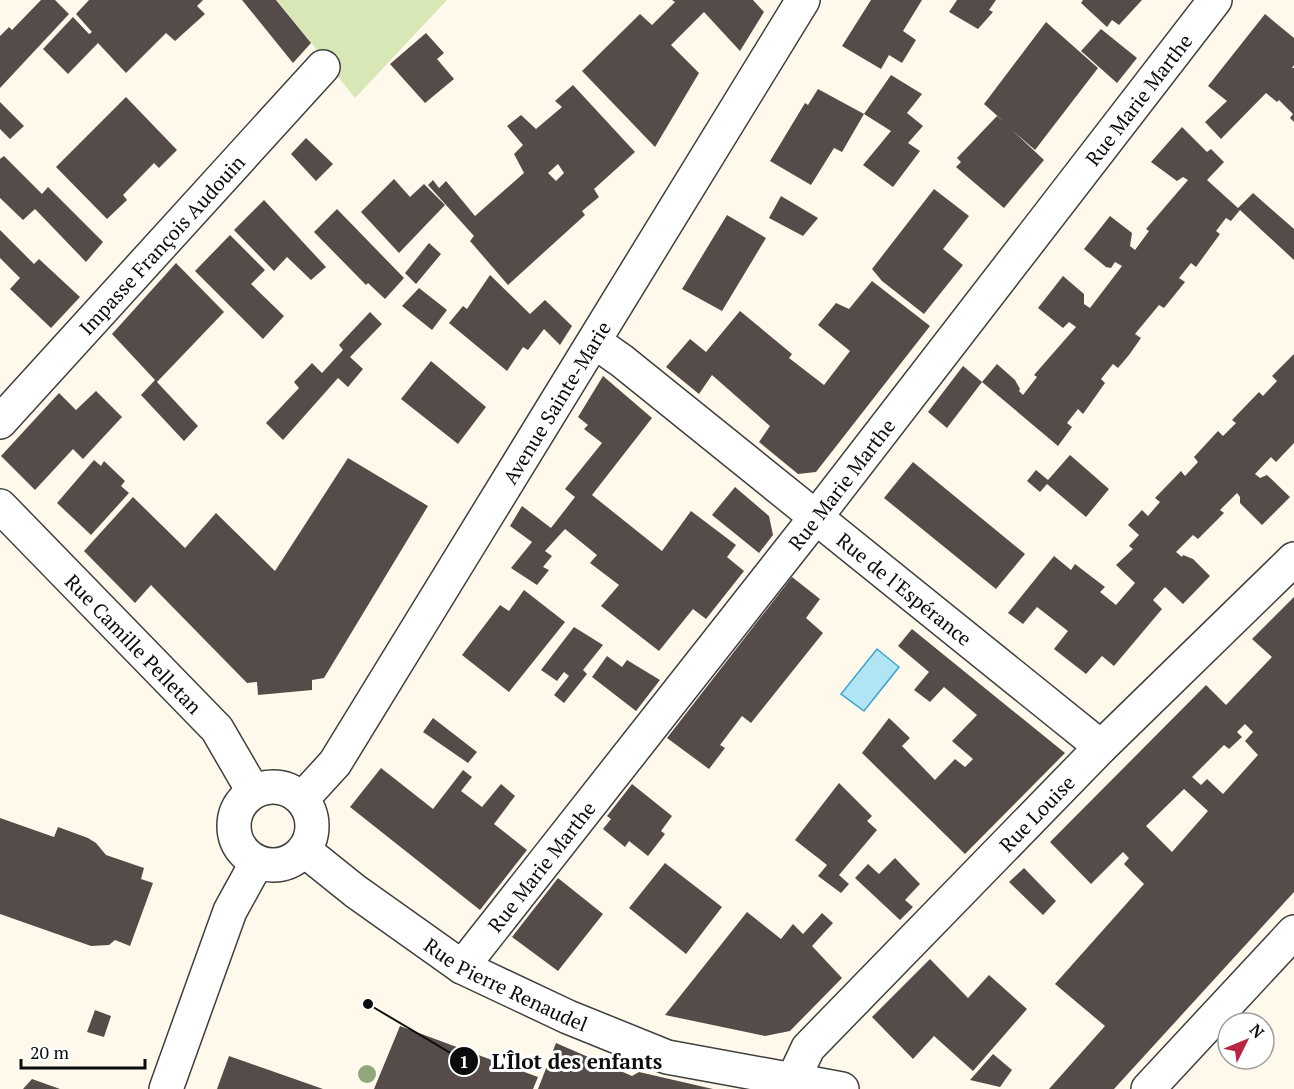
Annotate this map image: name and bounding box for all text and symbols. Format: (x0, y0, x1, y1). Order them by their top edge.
street label: Rue Marie Marthe (1079, 28, 1198, 171)
street label: Impasse François Audouin (73, 149, 251, 340)
street label: Avenue Sainte-Marie (496, 316, 616, 489)
street label: Rue Marie Marthe (782, 413, 901, 556)
street label: Rue de l'Espérance (831, 526, 978, 651)
street label: Rue Camille Pelletan (60, 568, 208, 720)
street label: Rue Louise (993, 769, 1080, 858)
street label: Rue Marie Marthe (481, 795, 601, 937)
street label: Rue Pierre Renaudel (419, 931, 592, 1037)
north arrow (1216, 1011, 1276, 1071)
text: N (1245, 1019, 1269, 1043)
scale bar (21, 1032, 146, 1070)
text: 20 m (30, 1040, 70, 1064)
callout: L'Îlot des enfants (449, 1042, 674, 1081)
text: L'Îlot des enfants (492, 1047, 662, 1075)
text: 1 (459, 1049, 469, 1073)

